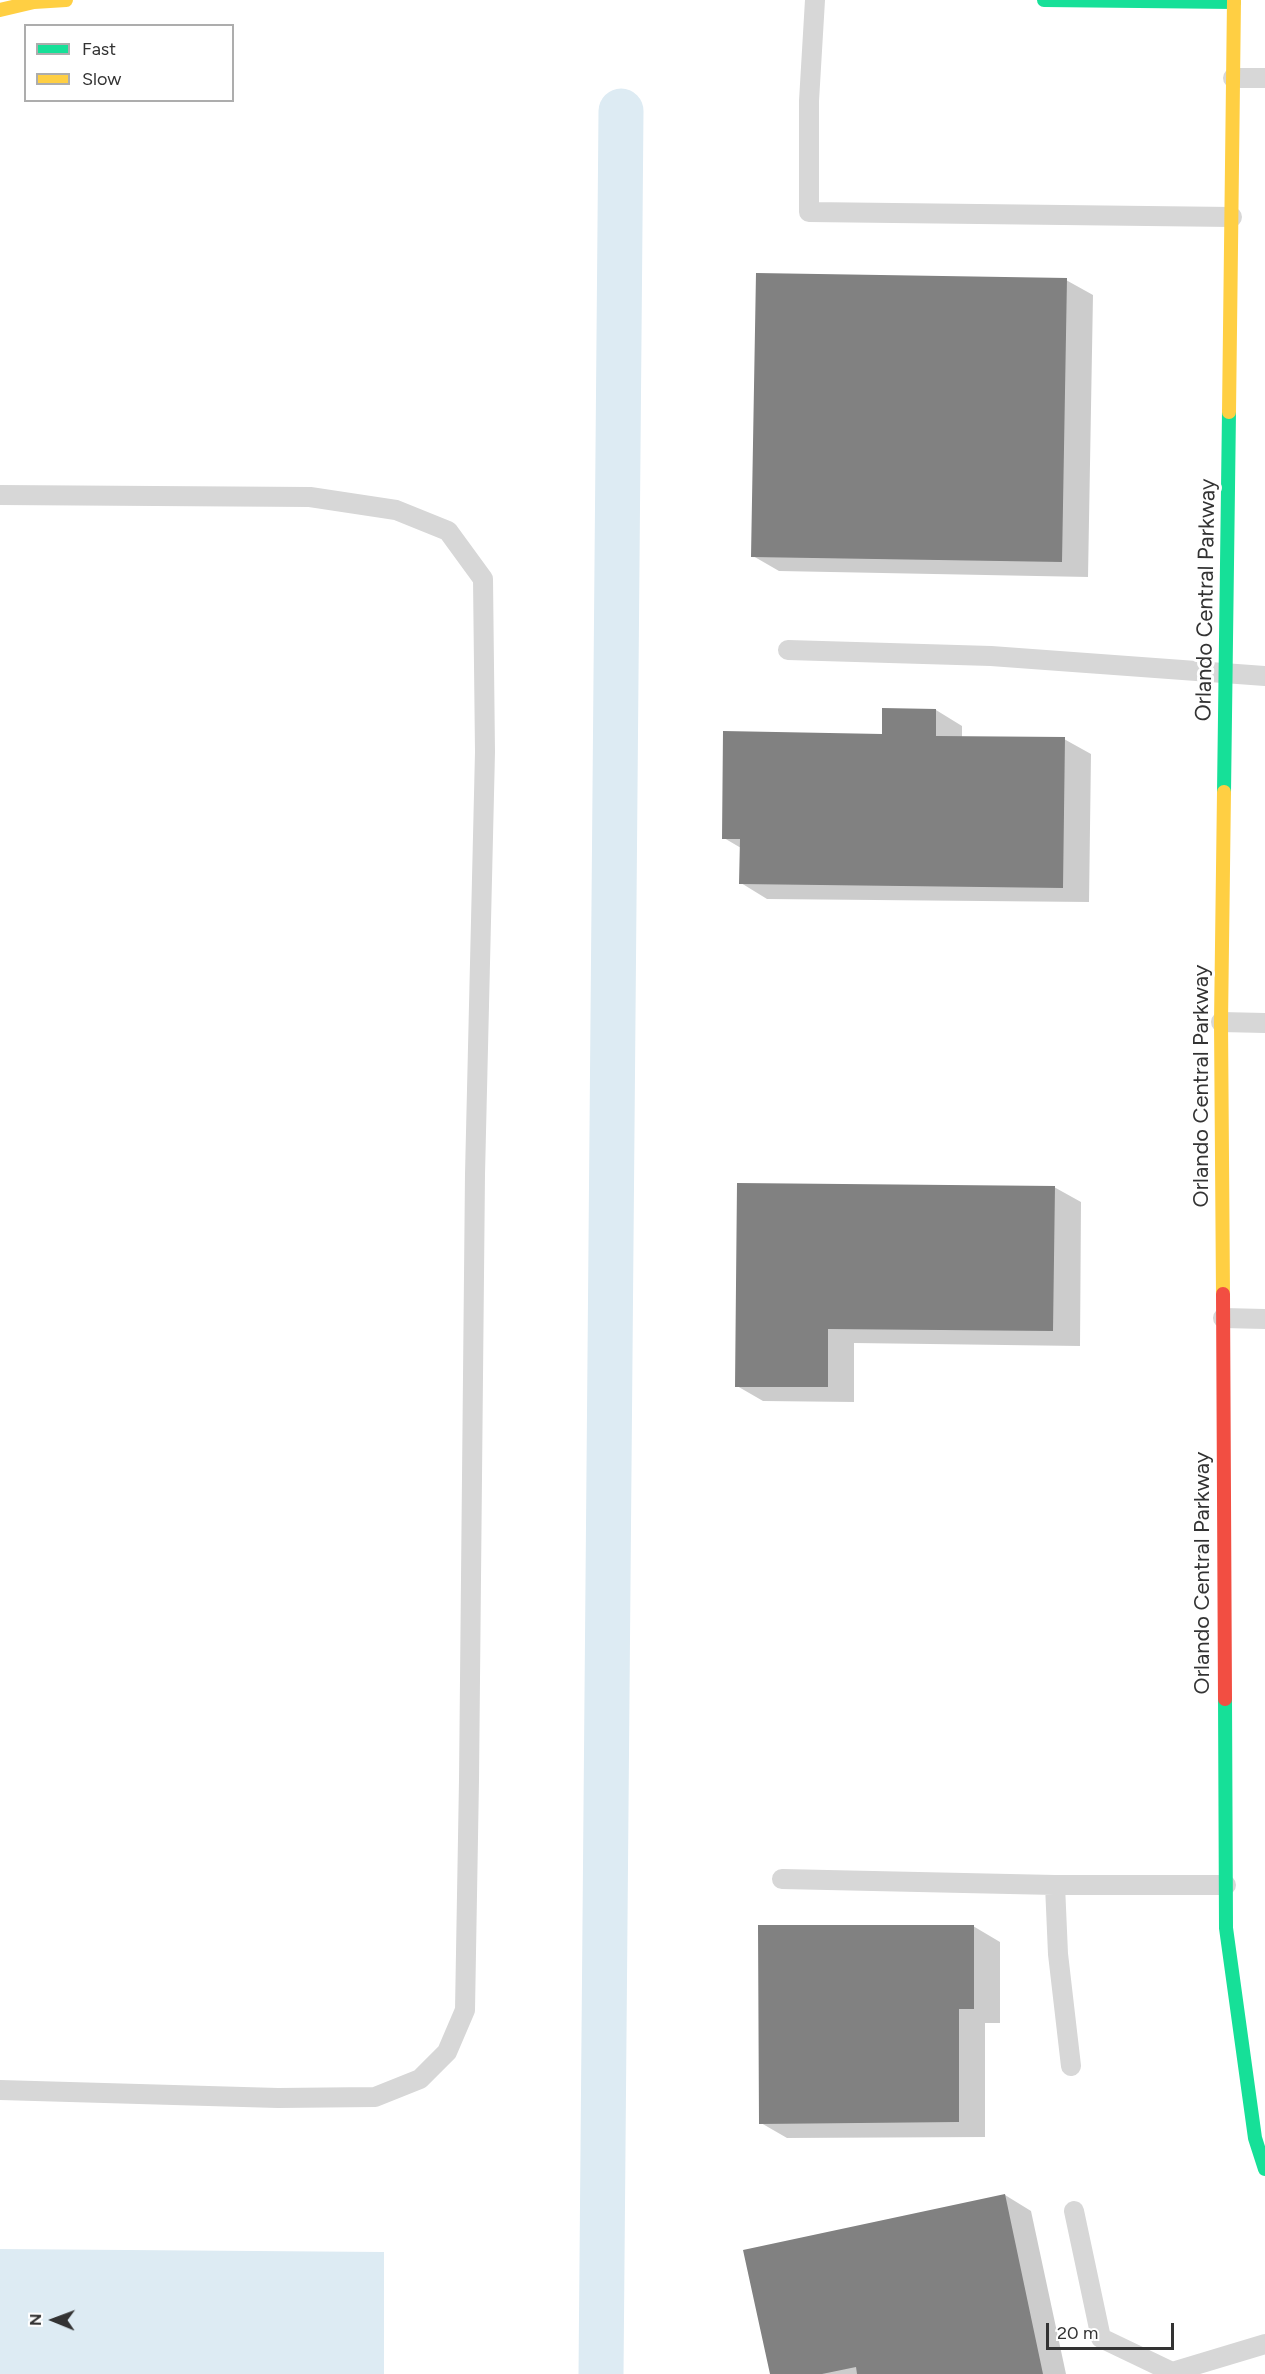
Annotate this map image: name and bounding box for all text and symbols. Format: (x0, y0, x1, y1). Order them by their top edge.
legend (24, 24, 234, 102)
text: Fast (82, 38, 116, 60)
text: Slow (82, 68, 121, 90)
street label: Orlando Central Parkway (1191, 478, 1221, 722)
street label: Orlando Central Parkway (1189, 965, 1215, 1207)
street label: Orlando Central Parkway (1190, 1452, 1216, 1694)
north arrow (24, 2290, 84, 2350)
scale bar (1049, 2311, 1176, 2349)
text: N (26, 2313, 45, 2326)
text: 20 m (1057, 2322, 1098, 2344)

